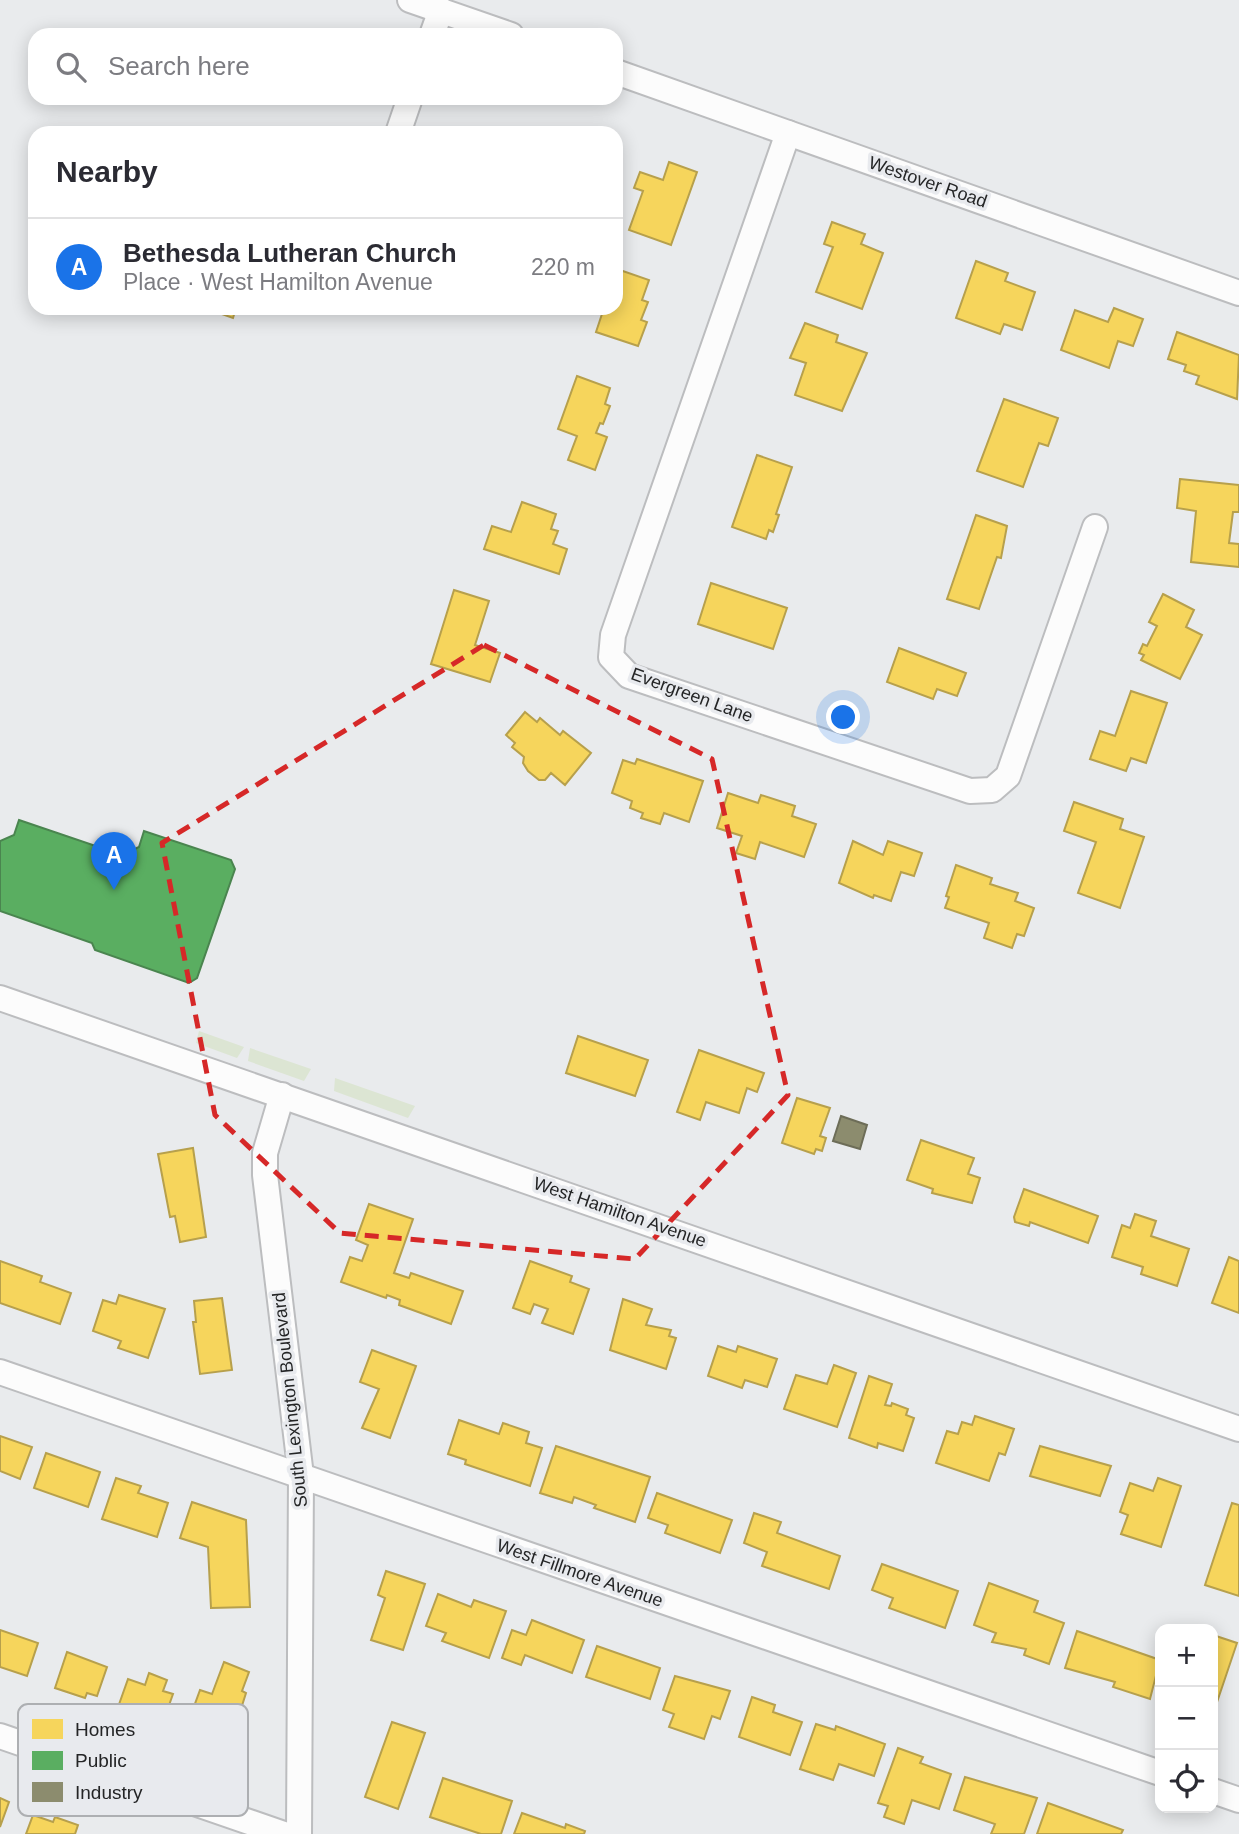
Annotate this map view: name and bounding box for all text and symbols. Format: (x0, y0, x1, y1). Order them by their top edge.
search box (28, 28, 623, 105)
icon: search (52, 48, 90, 86)
text: Search here (108, 51, 250, 81)
street label: Westover Road (866, 152, 990, 212)
text: Nearby (56, 155, 158, 188)
text: Bethesda Lutheran Church (123, 238, 457, 268)
text: A (71, 254, 87, 280)
text: 220 m (531, 254, 595, 280)
text: Place · West Hamilton Avenue (123, 269, 433, 295)
street label: Evergreen Lane (628, 664, 756, 726)
your location (826, 700, 860, 734)
pin: A (91, 832, 137, 890)
street label: West Hamilton Avenue (531, 1173, 709, 1251)
street label: South Lexington Boulevard (269, 1291, 311, 1509)
street label: West Fillmore Avenue (494, 1535, 666, 1611)
map controls (1155, 1624, 1218, 1813)
button: + (1155, 1624, 1218, 1687)
button: − (1155, 1687, 1218, 1750)
legend (18, 1704, 248, 1816)
text: Homes (75, 1719, 135, 1740)
text: Public (75, 1750, 127, 1771)
button: locate (1155, 1750, 1218, 1813)
text: Industry (75, 1782, 143, 1803)

